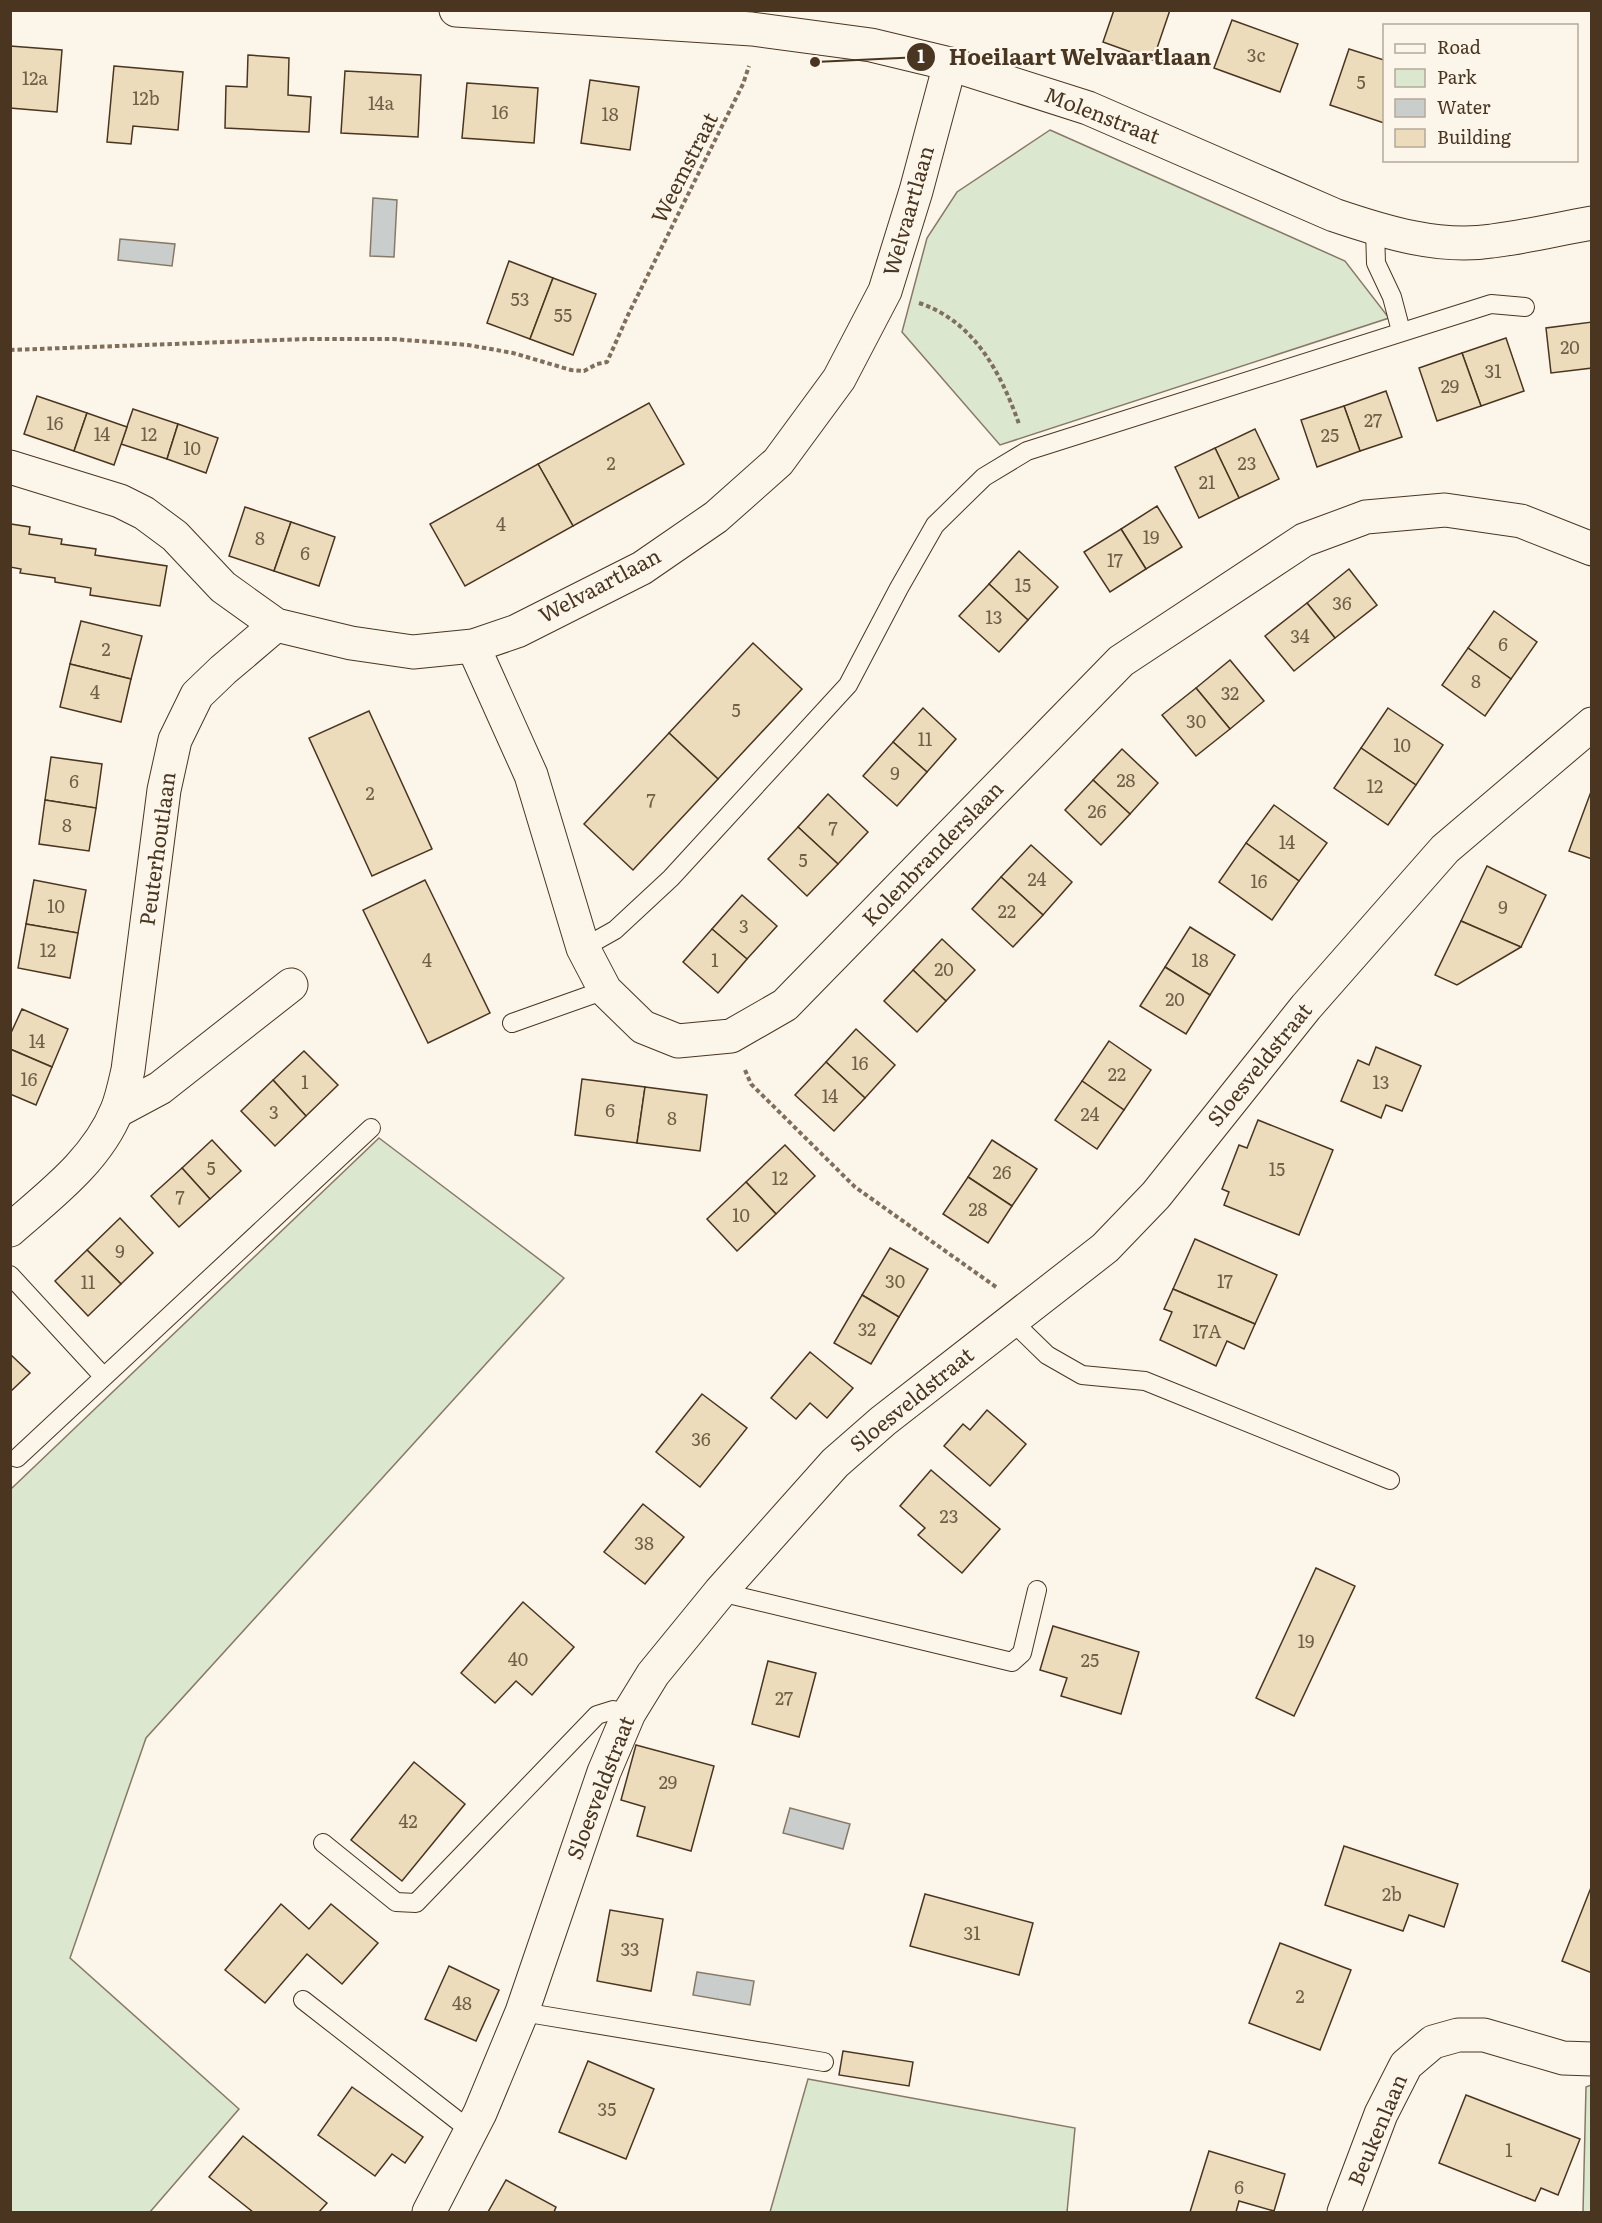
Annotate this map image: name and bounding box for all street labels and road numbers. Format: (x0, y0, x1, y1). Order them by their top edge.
street label: Molenstraat (1041, 77, 1166, 150)
street label: Weemstraat (642, 106, 724, 228)
street label: Welvaartlaan (873, 141, 940, 279)
street label: Welvaartlaan (532, 539, 665, 629)
street label: Peuterhoutlaan (129, 770, 182, 928)
street label: Kolenbranderslaan (853, 772, 1009, 932)
street label: Sloesveldstraat (1198, 994, 1318, 1132)
street label: Sloesveldstraat (842, 1338, 979, 1458)
street label: Sloesveldstraat (557, 1710, 640, 1863)
street label: Beukenlaan (1338, 2068, 1413, 2190)

